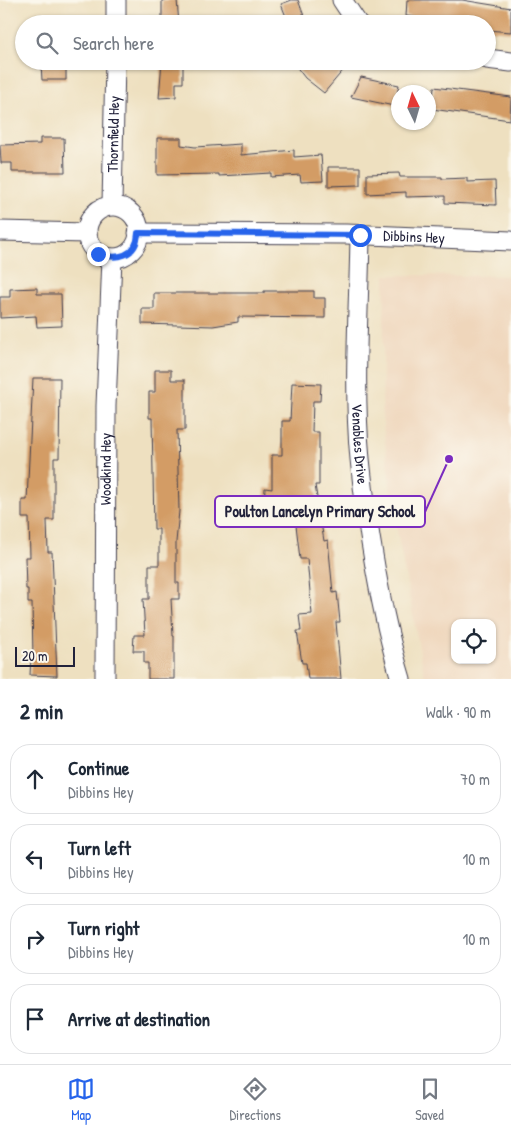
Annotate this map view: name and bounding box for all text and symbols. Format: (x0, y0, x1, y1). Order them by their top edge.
search box (15, 15, 496, 70)
icon: search (33, 29, 61, 57)
text: Search here (73, 30, 154, 56)
north arrow (391, 85, 436, 130)
street label: Thornfield Hey (102, 95, 124, 173)
route start (349, 224, 372, 247)
street label: Dibbins Hey (383, 225, 445, 248)
route end (87, 243, 110, 266)
street label: Venables Drive (347, 403, 374, 485)
street label: Woodkind Hey (95, 433, 116, 505)
callout: Poulton Lancelyn Primary School (215, 496, 425, 527)
text: Poulton Lancelyn Primary School (225, 500, 416, 523)
map controls (451, 619, 496, 664)
button: locate (451, 619, 496, 664)
scale bar (15, 644, 75, 667)
text: 20 m (22, 646, 48, 665)
text: 2 min (20, 697, 63, 726)
text: Walk · 90 m (426, 701, 491, 723)
text: Continue (68, 755, 129, 781)
icon: ahead (21, 765, 49, 793)
text: 70 m (460, 768, 490, 790)
text: Dibbins Hey (68, 781, 134, 803)
text: Turn left (68, 835, 131, 861)
icon: left (21, 845, 49, 873)
text: 10 m (462, 848, 490, 870)
text: Dibbins Hey (68, 861, 134, 883)
text: Turn right (68, 915, 139, 941)
icon: right (21, 925, 49, 953)
text: 10 m (462, 928, 490, 950)
text: Dibbins Hey (68, 941, 134, 963)
icon: arrive (21, 1005, 49, 1033)
text: Arrive at destination (68, 1006, 210, 1032)
tab: Map (67, 1075, 95, 1124)
tab: Directions (229, 1075, 281, 1124)
tab: Saved (415, 1075, 444, 1124)

